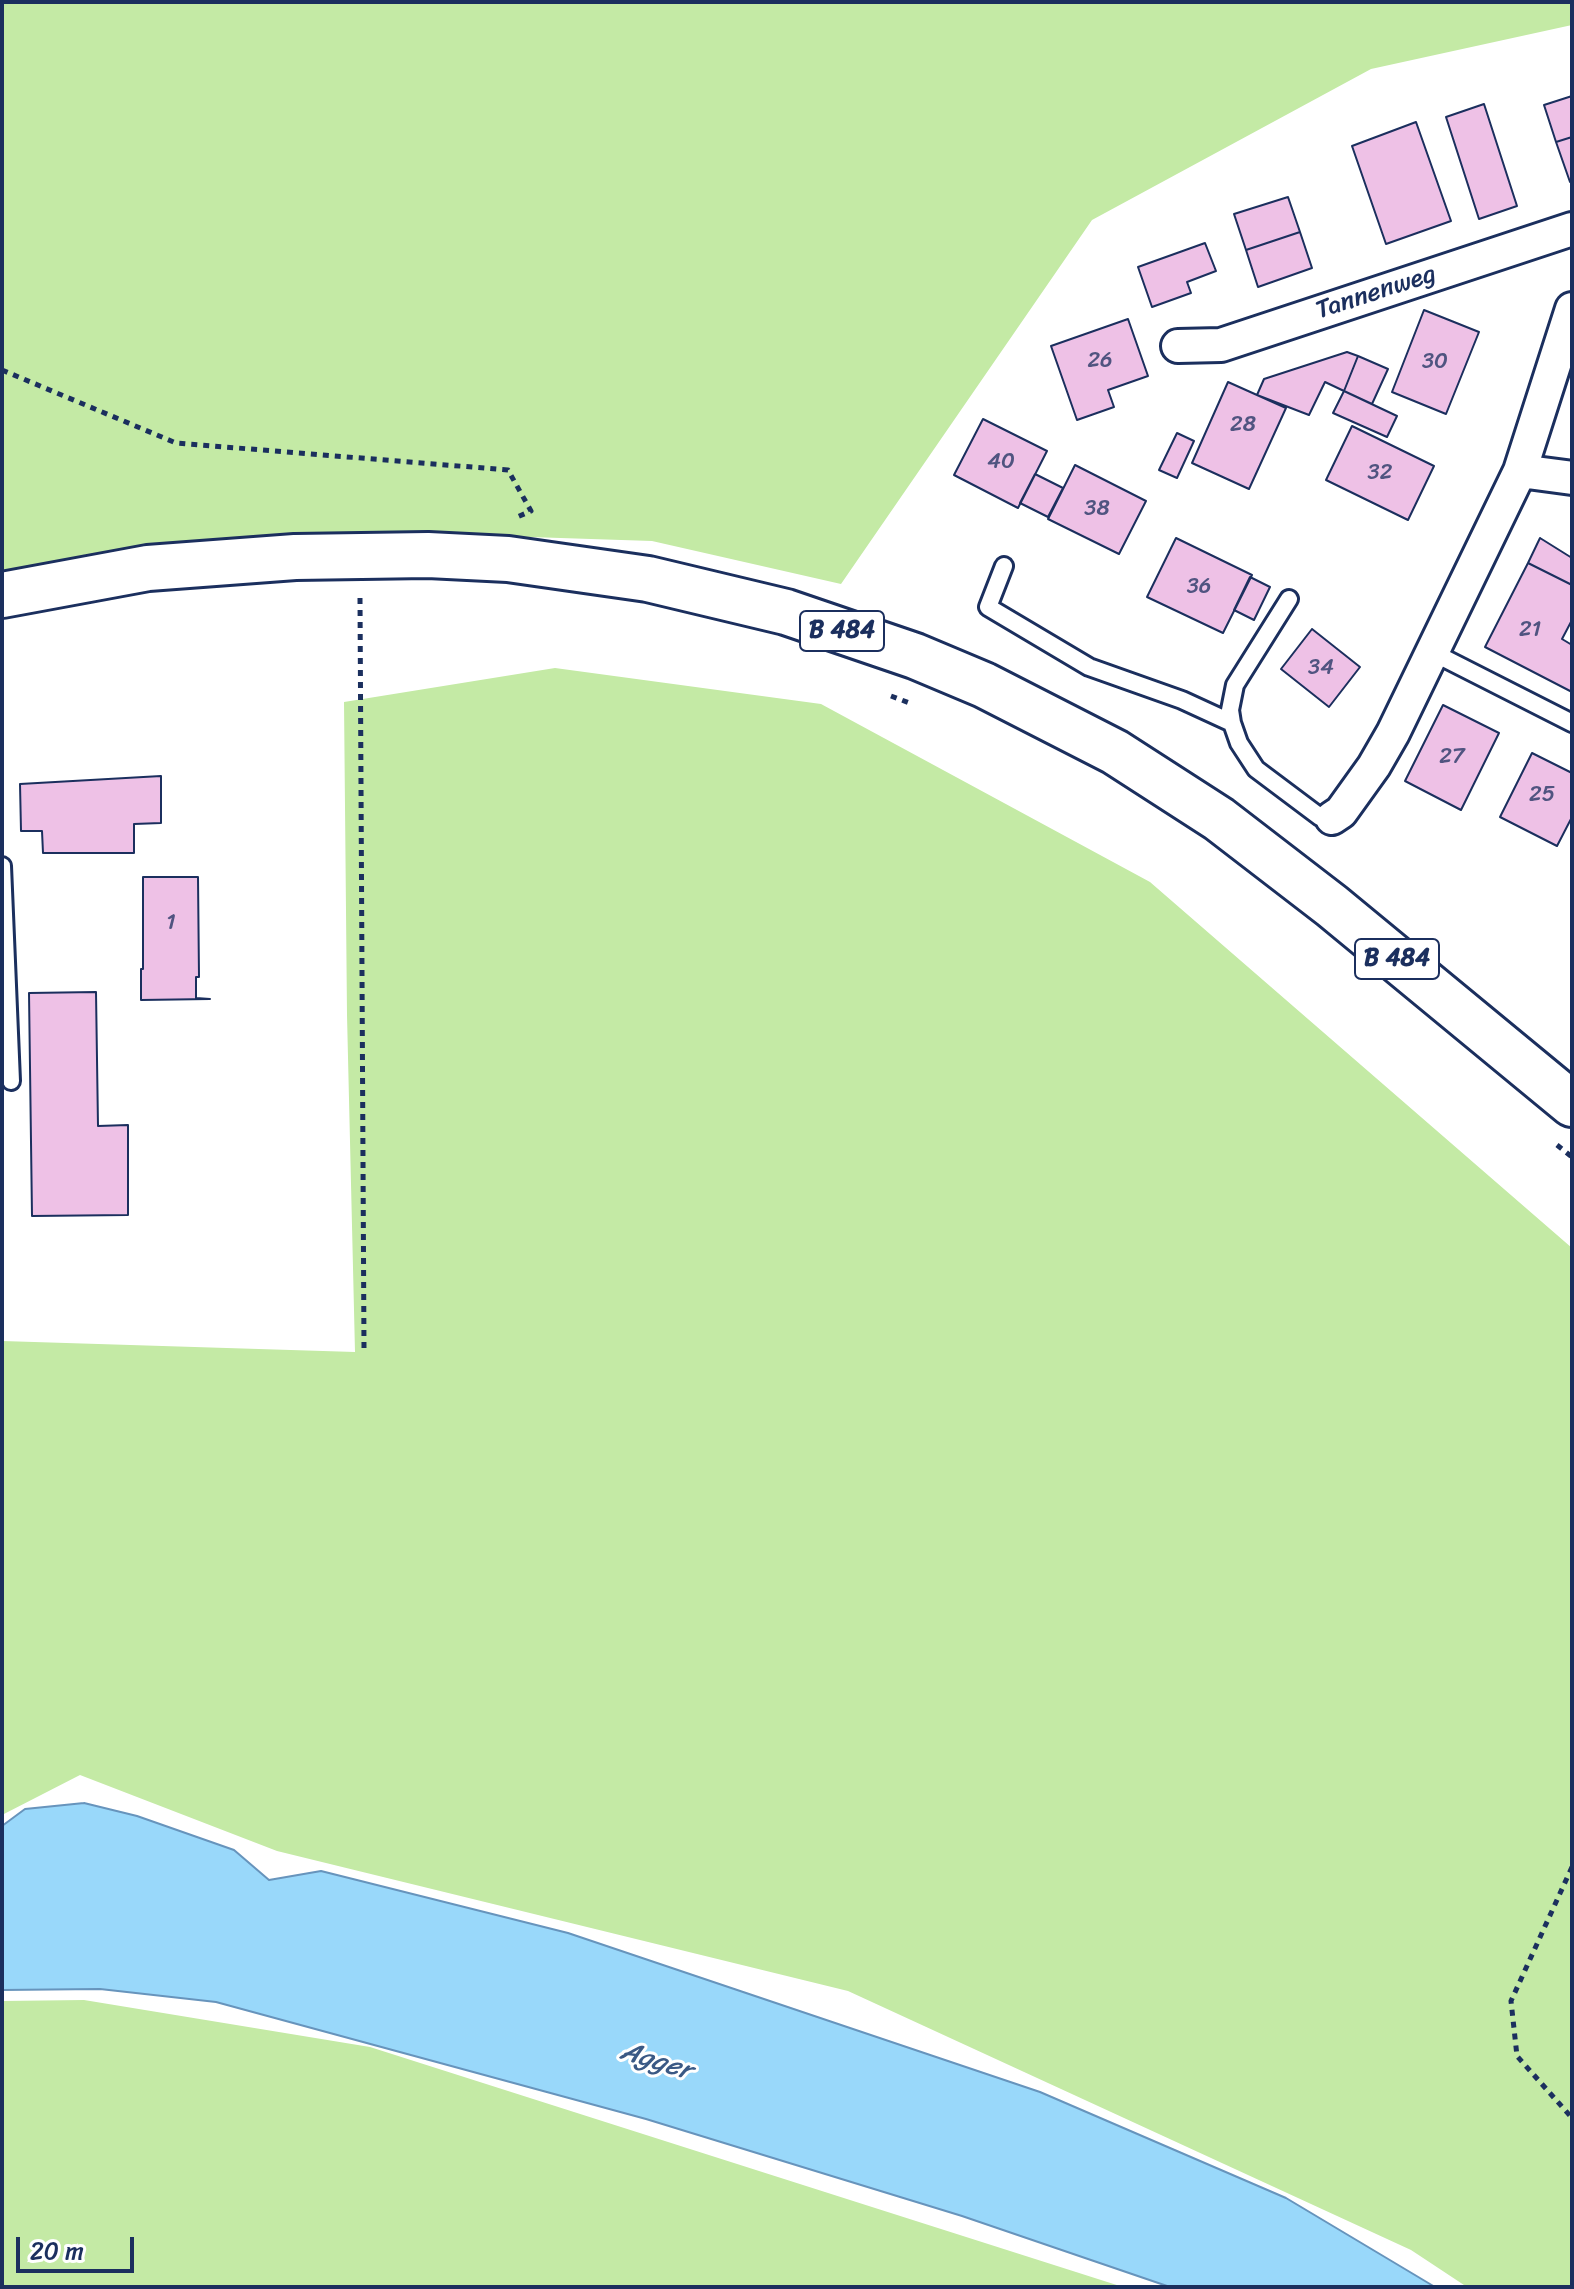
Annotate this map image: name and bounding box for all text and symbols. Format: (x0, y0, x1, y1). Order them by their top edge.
street label: Tannenweg (1312, 259, 1440, 327)
house number: 26 (1087, 348, 1113, 374)
house number: 30 (1422, 349, 1448, 375)
house number: 28 (1230, 412, 1256, 438)
house number: 40 (987, 449, 1015, 475)
house number: 32 (1368, 460, 1392, 486)
house number: 38 (1084, 496, 1110, 522)
house number: 36 (1187, 574, 1211, 600)
road number: B 484 (800, 611, 884, 651)
house number: 21 (1519, 617, 1541, 643)
house number: 34 (1308, 655, 1334, 681)
house number: 27 (1439, 744, 1465, 770)
house number: 25 (1529, 782, 1555, 808)
house number: 1 (166, 910, 176, 936)
road number: B 484 (1355, 939, 1439, 979)
water label: Agger (616, 2035, 696, 2089)
scale bar (20, 2221, 138, 2271)
text: 20 m (30, 2230, 84, 2272)

